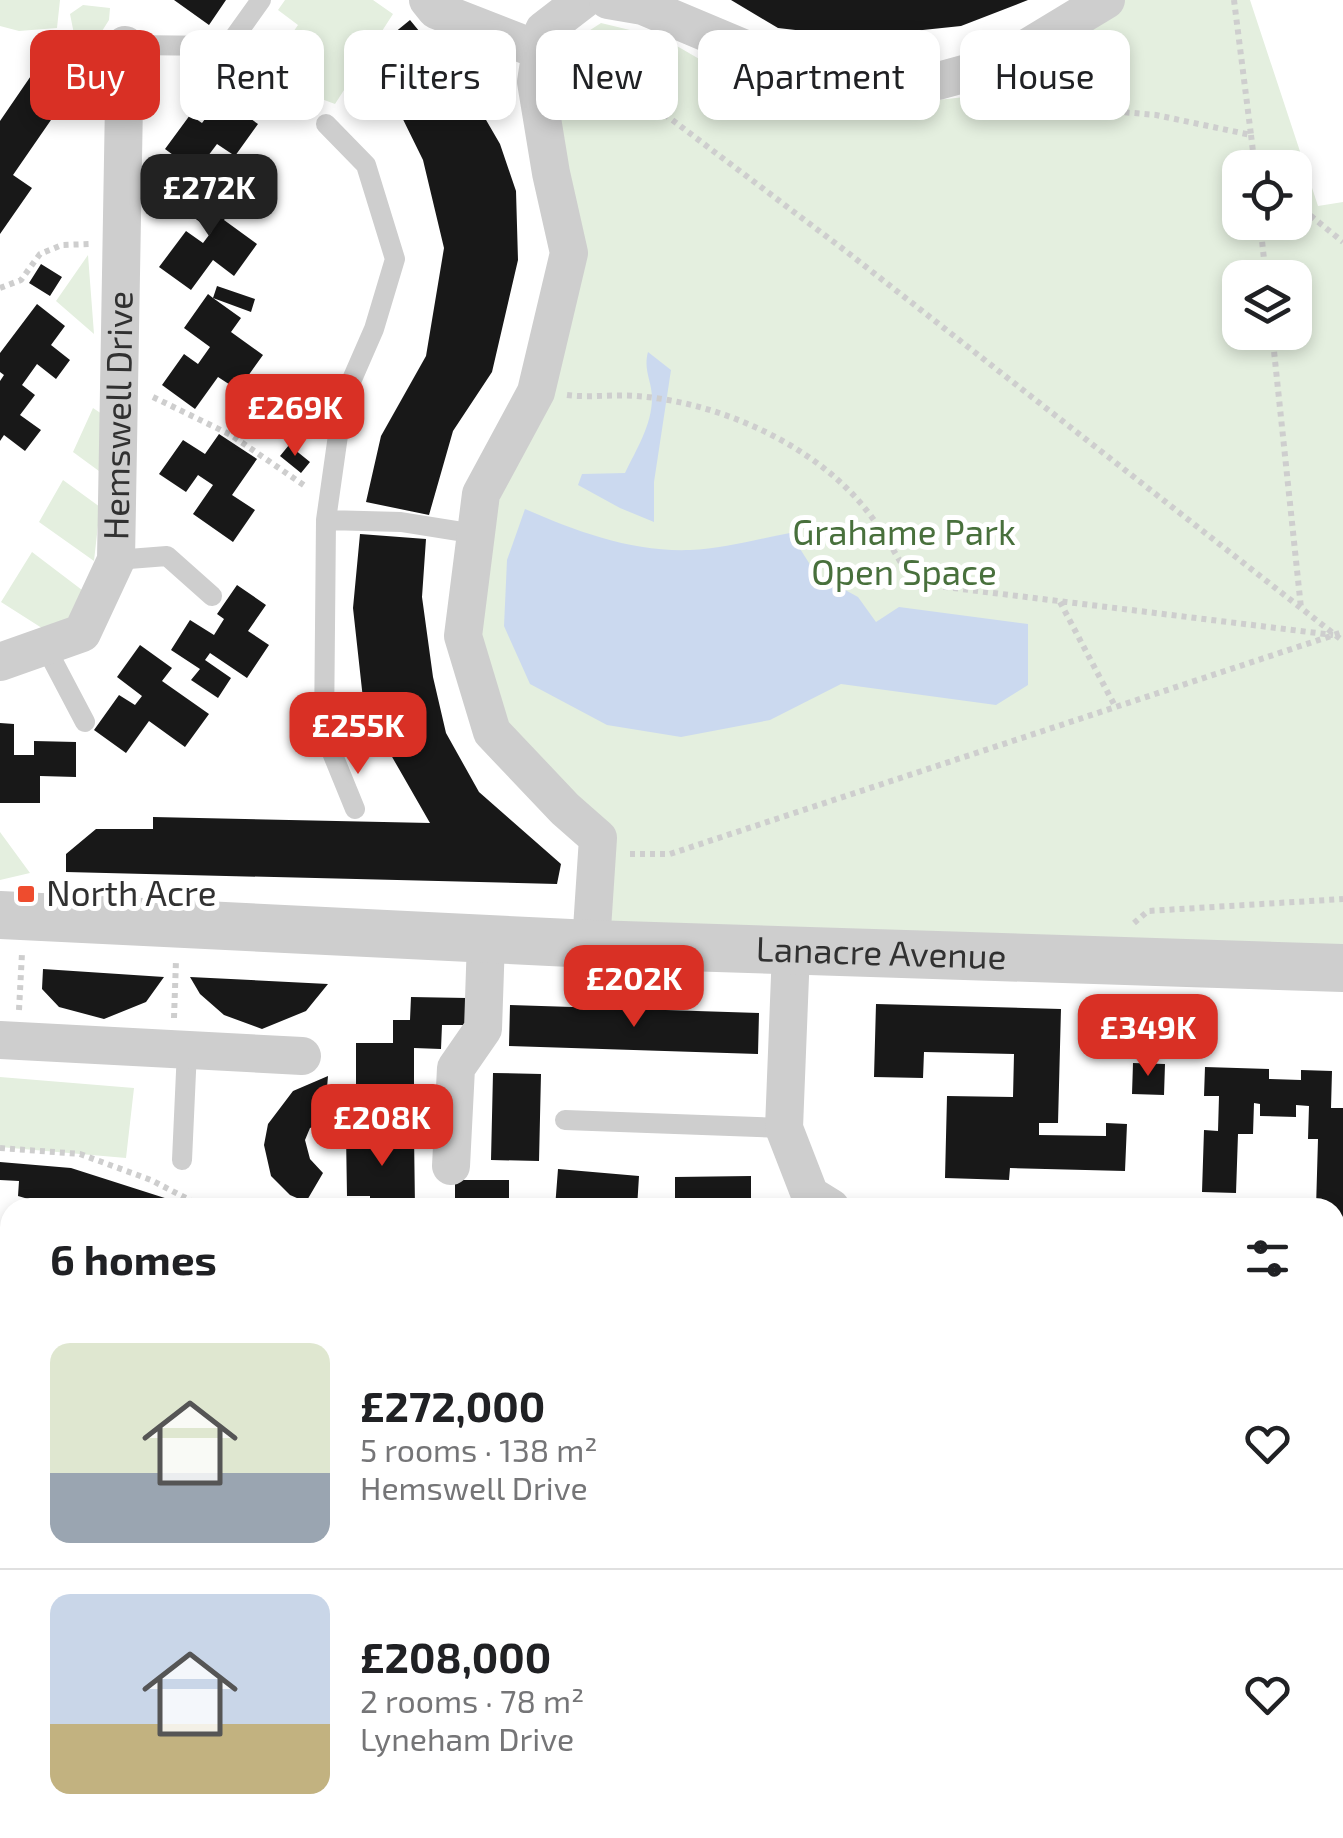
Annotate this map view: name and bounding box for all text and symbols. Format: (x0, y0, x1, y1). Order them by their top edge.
chip: Buy (30, 30, 160, 120)
chip: Rent (180, 30, 324, 120)
chip: Filters (344, 30, 516, 120)
chip: New (536, 30, 678, 120)
chip: Apartment (698, 30, 940, 120)
chip: House (960, 30, 1130, 120)
map controls (1222, 150, 1312, 350)
button: locate (1222, 150, 1312, 240)
pin: £272K (139, 154, 279, 239)
text: £272K (162, 167, 256, 205)
button: layers (1222, 260, 1312, 350)
street label: Hemswell Drive (93, 291, 140, 540)
pin: £269K (225, 374, 365, 459)
text: £269K (247, 387, 343, 425)
park label: Grahame Park Open Space (792, 510, 1016, 592)
pin: £255K (288, 692, 428, 777)
text: £255K (312, 705, 404, 743)
place label: North Acre (46, 871, 217, 913)
marker: North Acre (15, 883, 37, 905)
street label: Lanacre Avenue (755, 926, 1007, 976)
pin: £202K (564, 945, 704, 1030)
text: £202K (586, 958, 682, 996)
pin: £349K (1078, 994, 1218, 1079)
text: £349K (1100, 1007, 1196, 1045)
pin: £208K (312, 1084, 452, 1169)
text: £208K (333, 1097, 431, 1135)
icon: filters (1240, 1231, 1295, 1286)
text: 6 homes (50, 1233, 217, 1283)
text: £272,000 (360, 1380, 545, 1430)
icon: home (130, 1383, 250, 1503)
icon: heart (1240, 1416, 1295, 1471)
text: 5 rooms · 138 m² (360, 1430, 598, 1468)
text: Hemswell Drive (360, 1468, 588, 1506)
text: £208,000 (360, 1631, 551, 1681)
icon: home (130, 1634, 250, 1754)
icon: heart (1240, 1667, 1295, 1722)
text: 2 rooms · 78 m² (360, 1681, 584, 1719)
text: Lyneham Drive (360, 1719, 574, 1757)

